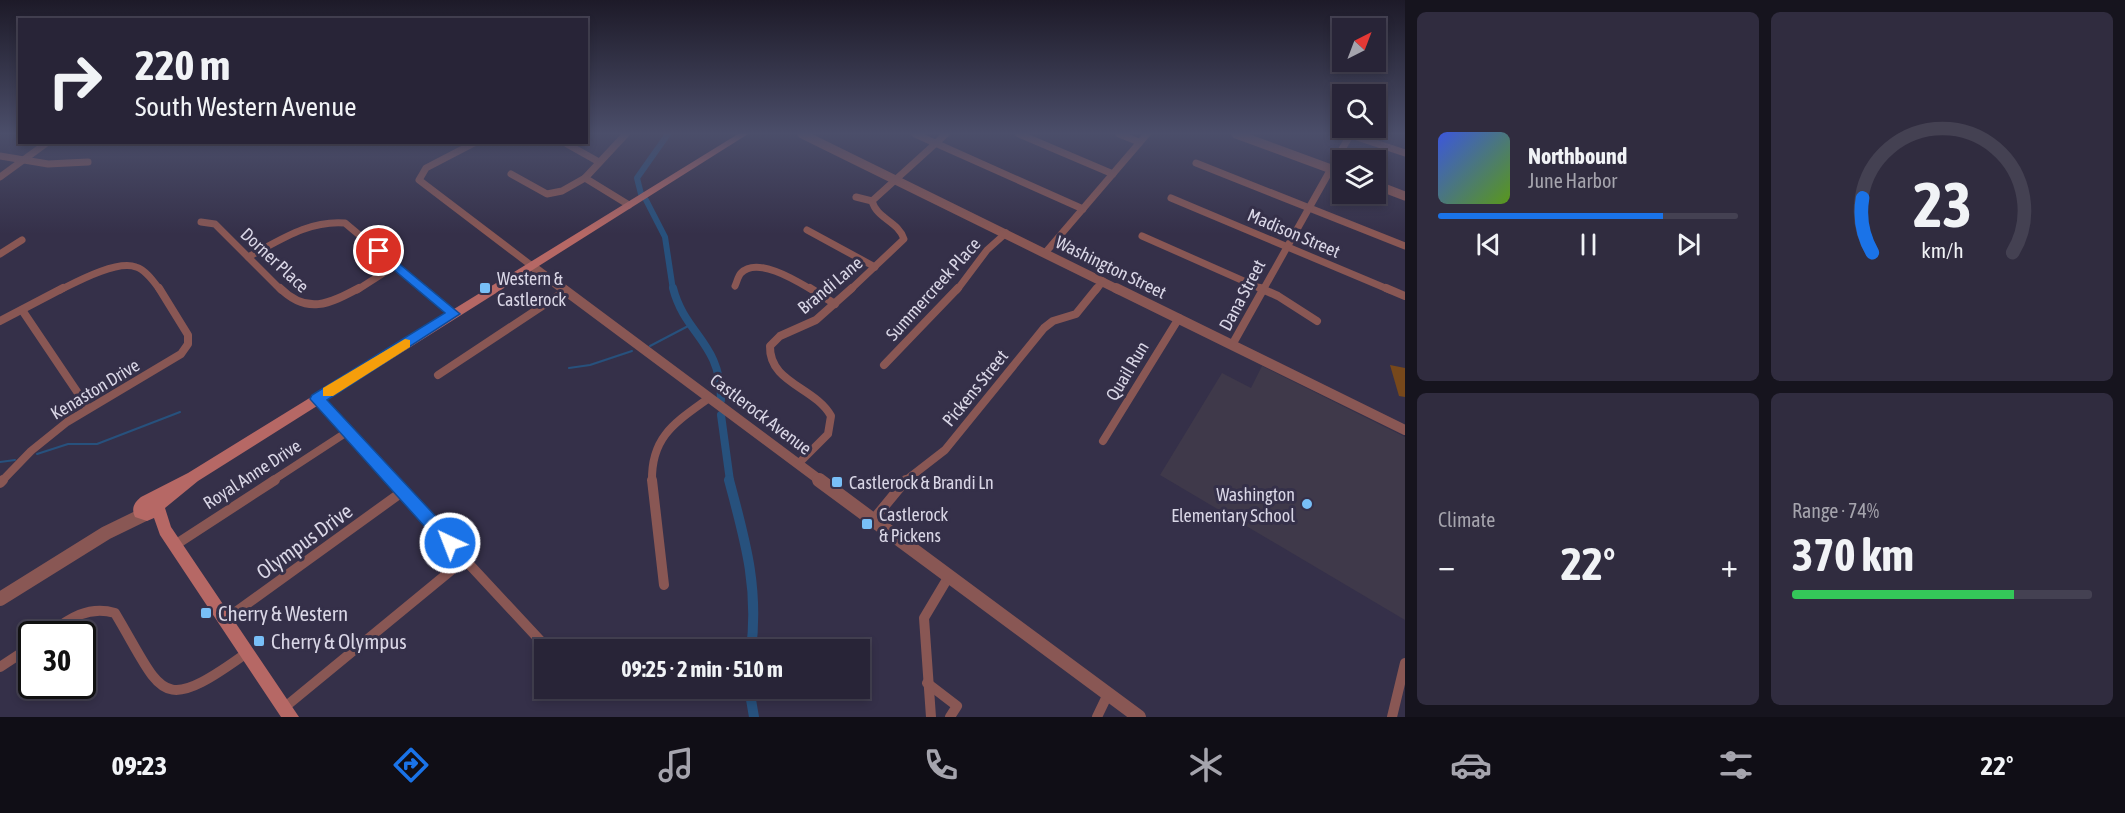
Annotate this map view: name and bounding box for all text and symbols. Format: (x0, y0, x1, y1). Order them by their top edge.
north arrow (1332, 18, 1386, 72)
map controls (1332, 18, 1386, 204)
text: 220 m (135, 41, 230, 89)
icon: right (36, 42, 114, 120)
button: search (1332, 84, 1386, 138)
text: South Western Avenue (135, 91, 356, 122)
text: Northbound (1528, 143, 1627, 169)
button: layers (1332, 150, 1386, 204)
text: June Harbor (1528, 169, 1617, 192)
text: 23 (1913, 170, 1971, 241)
street label: Madison Street (1245, 204, 1343, 262)
street label: Dorner Place (237, 223, 313, 297)
pin (353, 225, 404, 276)
icon: previous (1472, 228, 1505, 261)
icon: pause (1572, 228, 1605, 261)
icon: next (1672, 228, 1705, 261)
street label: Washington Street (1052, 231, 1170, 303)
street label: Summercreek Place (881, 233, 985, 345)
icon: arrive (362, 234, 395, 267)
text: km/h (1921, 239, 1963, 264)
street label: Brandi Lane (793, 252, 867, 318)
street label: Dana Street (1215, 256, 1269, 334)
place label: Western & Castlerock (497, 268, 566, 310)
marker: Western & Castlerock (478, 281, 492, 295)
street label: Quail Run (1101, 338, 1153, 404)
street label: Pickens Street (938, 346, 1012, 430)
street label: Kenaston Drive (47, 354, 143, 424)
street label: Castlerock Avenue (706, 369, 816, 459)
street label: Royal Anne Drive (199, 435, 305, 513)
place label: Castlerock & Brandi Ln (849, 472, 994, 493)
marker: Castlerock & Brandi Ln (830, 475, 844, 489)
place label: Washington Elementary School (1171, 484, 1295, 526)
marker: Washington Elementary School (1300, 497, 1314, 511)
street label: Olympus Drive (251, 498, 357, 584)
text: Range · 74% (1792, 499, 1879, 522)
place label: Castlerock & Pickens (879, 504, 948, 546)
text: Climate (1438, 508, 1495, 531)
position arrow (418, 511, 482, 575)
marker: Castlerock & Pickens (860, 517, 874, 531)
text: 370 km (1792, 529, 1914, 581)
text: 22° (1561, 538, 1615, 590)
text: − (1438, 546, 1455, 584)
text: + (1721, 546, 1738, 584)
place label: Cherry & Western (218, 601, 348, 625)
marker: Cherry & Western (199, 606, 213, 620)
speed limit sign: 30 (18, 621, 96, 699)
place label: Cherry & Olympus (271, 629, 407, 653)
marker: Cherry & Olympus (252, 634, 266, 648)
text: 09:25 · 2 min · 510 m (621, 656, 783, 682)
icon: directions (390, 744, 432, 786)
icon: music (655, 744, 697, 786)
icon: phone (920, 744, 962, 786)
icon: climate (1185, 744, 1227, 786)
icon: car (1450, 744, 1492, 786)
icon: filters (1715, 744, 1757, 786)
text: 09:23 (112, 750, 167, 781)
text: 22° (1981, 750, 2013, 781)

